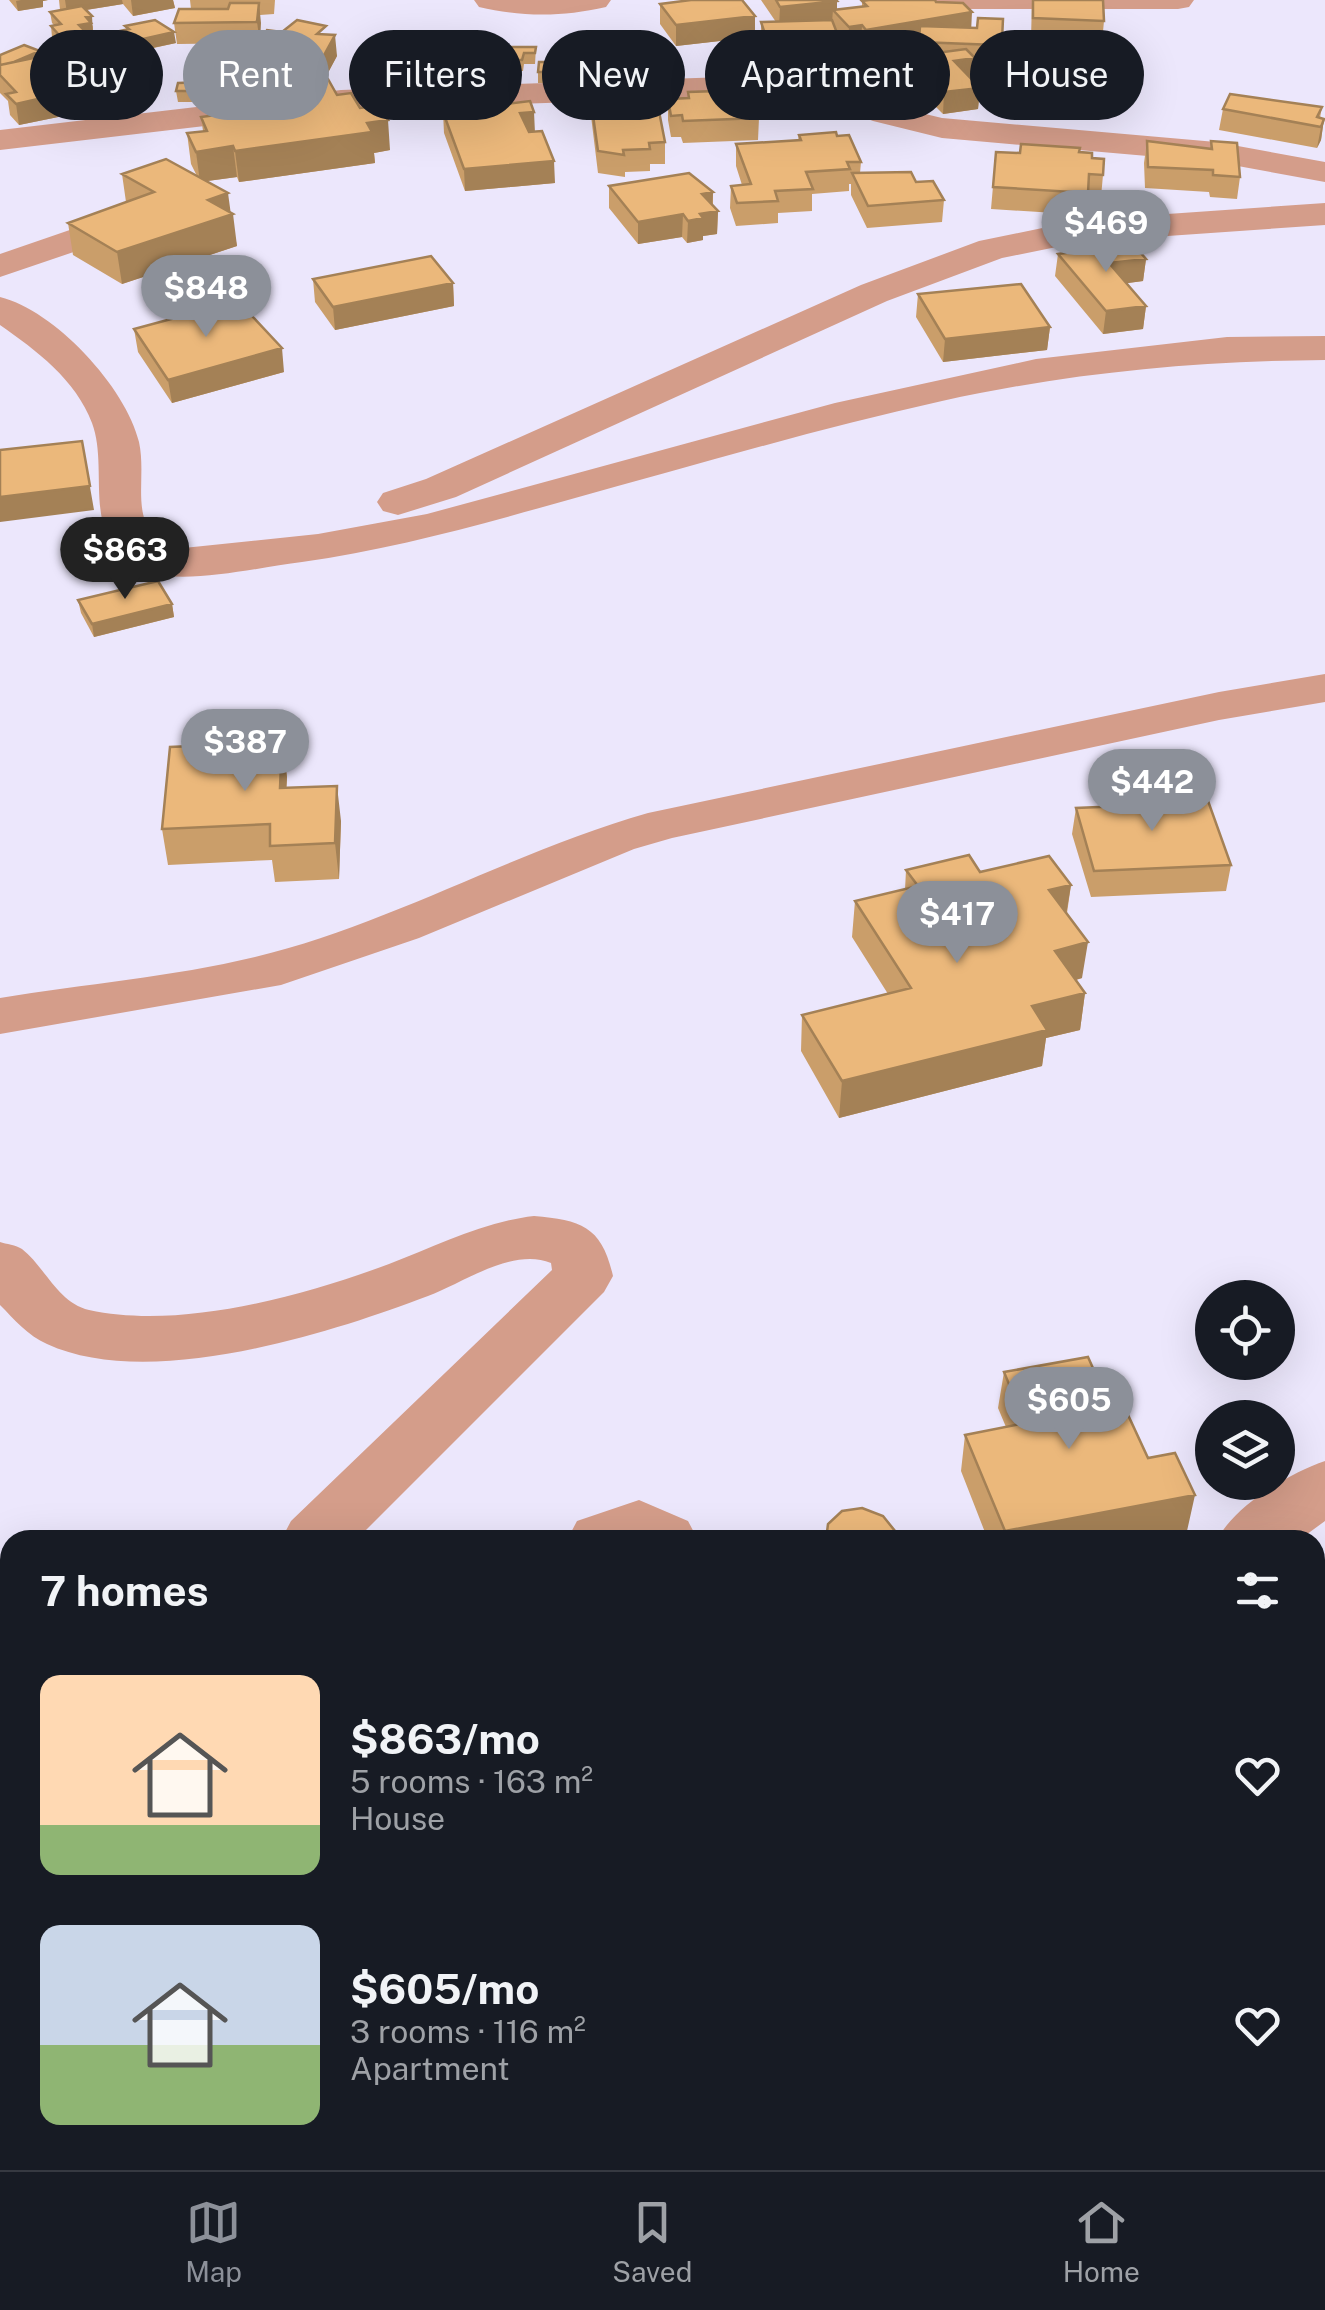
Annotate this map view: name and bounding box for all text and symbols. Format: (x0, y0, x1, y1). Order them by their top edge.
chip: Buy (30, 30, 163, 120)
chip: Rent (183, 30, 329, 120)
chip: Filters (349, 30, 522, 120)
chip: New (542, 30, 685, 120)
chip: Apartment (705, 30, 950, 120)
chip: House (970, 30, 1144, 120)
pin: $469 (1047, 190, 1165, 275)
text: $469 (1064, 204, 1148, 241)
pin: $848 (147, 255, 265, 340)
text: $848 (163, 269, 249, 306)
pin: $863 (66, 517, 184, 602)
text: $863 (82, 531, 168, 568)
pin: $387 (186, 709, 304, 794)
text: $387 (203, 723, 287, 760)
pin: $442 (1093, 749, 1211, 834)
text: $442 (1110, 763, 1194, 800)
pin: $417 (898, 881, 1016, 966)
text: $417 (919, 895, 995, 932)
map controls (1195, 1280, 1295, 1500)
button: locate (1195, 1280, 1295, 1380)
pin: $605 (1010, 1367, 1128, 1452)
text: $605 (1026, 1381, 1112, 1418)
button: layers (1195, 1400, 1295, 1500)
icon: filters (1230, 1563, 1285, 1618)
text: 7 homes (40, 1566, 209, 1615)
text: $863/mo (350, 1714, 540, 1763)
icon: home (120, 1715, 240, 1835)
icon: heart (1230, 1748, 1285, 1803)
text: 5 rooms · 163 m² (350, 1763, 593, 1800)
text: House (350, 1800, 445, 1837)
text: $605/mo (350, 1964, 539, 2013)
icon: home (120, 1965, 240, 2085)
icon: heart (1230, 1998, 1285, 2053)
text: 3 rooms · 116 m² (350, 2013, 586, 2050)
text: Apartment (350, 2050, 510, 2087)
tab: Map (185, 2195, 242, 2288)
tab: Saved (612, 2195, 692, 2288)
tab: Home (1063, 2195, 1140, 2288)

